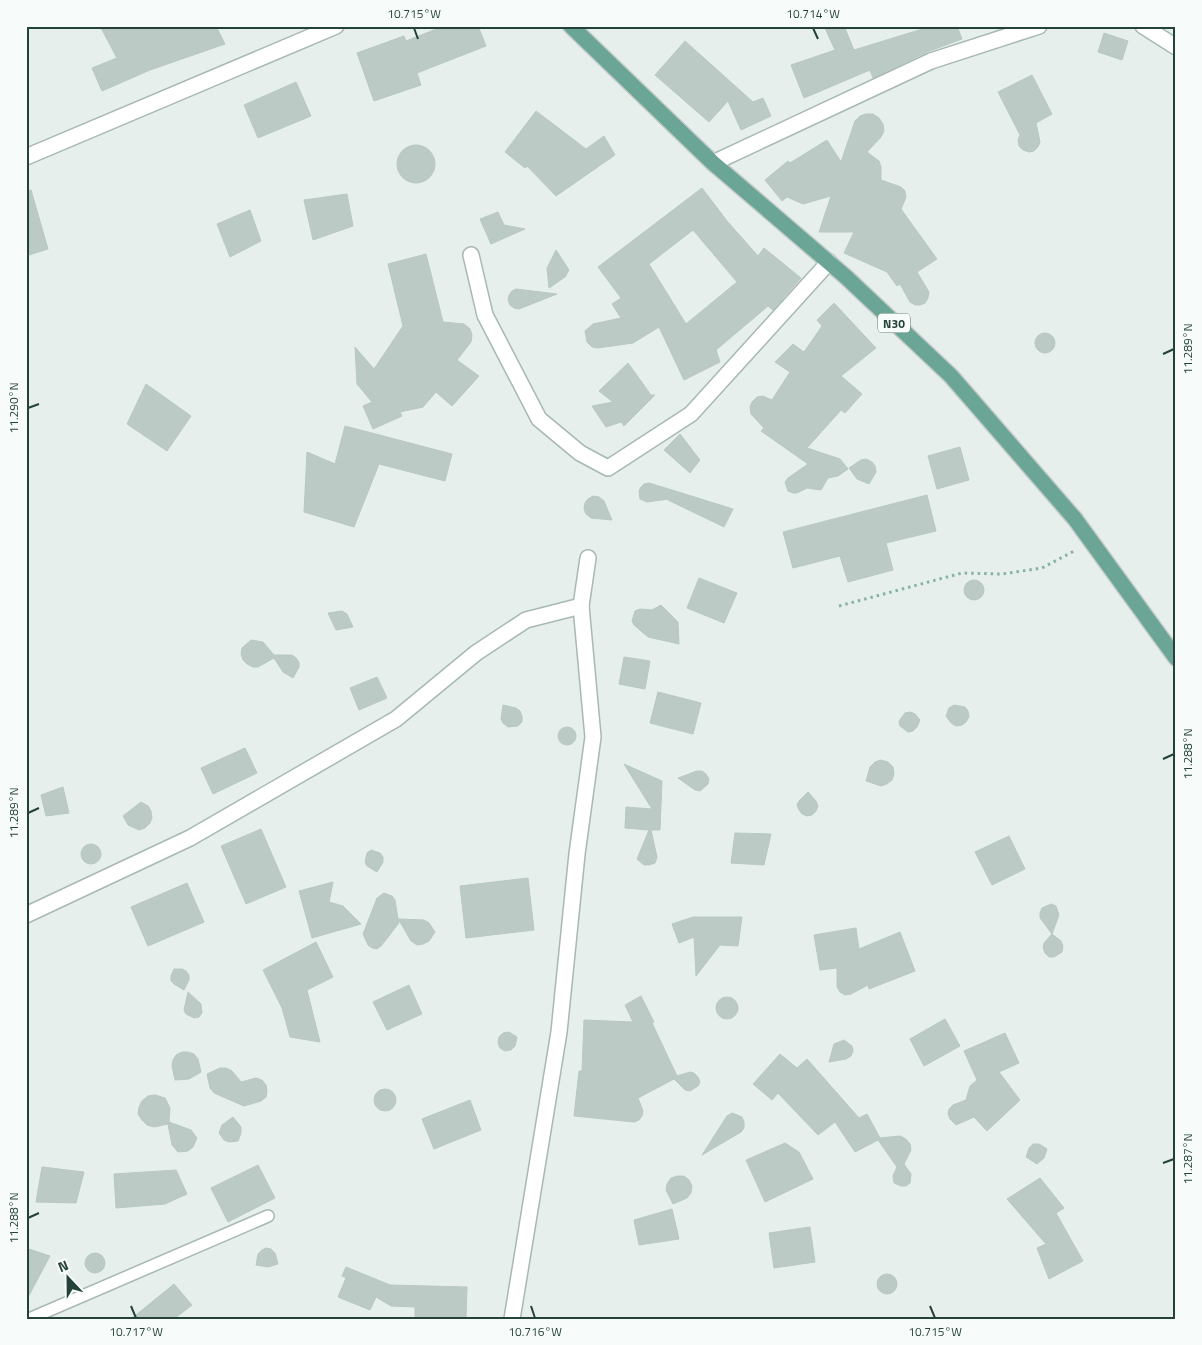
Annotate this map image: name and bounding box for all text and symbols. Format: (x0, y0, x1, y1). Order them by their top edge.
text: 10.715°W (387, 4, 441, 23)
text: 10.714°W (786, 4, 840, 23)
road number: N30 (878, 314, 910, 332)
text: 11.289°N (1178, 323, 1197, 375)
text: 11.290°N (4, 382, 23, 434)
text: 11.288°N (1178, 728, 1197, 780)
text: 11.289°N (4, 787, 23, 839)
text: 11.287°N (1178, 1133, 1197, 1185)
text: 11.288°N (4, 1192, 23, 1244)
north arrow (42, 1252, 92, 1302)
text: N (55, 1254, 71, 1277)
text: 10.717°W (109, 1322, 163, 1341)
text: 10.716°W (508, 1322, 562, 1341)
text: 10.715°W (908, 1322, 962, 1341)

